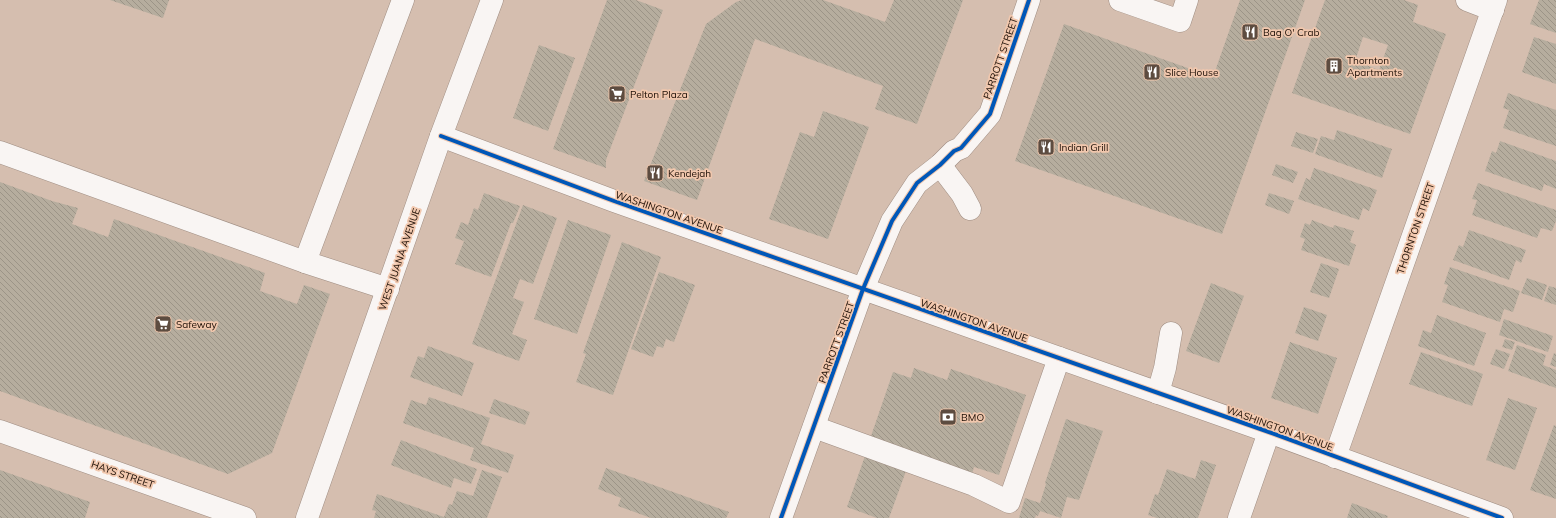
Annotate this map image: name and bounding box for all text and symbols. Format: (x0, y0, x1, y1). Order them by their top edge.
street label: PARROTT STREET (980, 16, 1021, 101)
restaurant icon: Bag O' Crab (1240, 22, 1260, 42)
place label: Bag O' Crab (1263, 26, 1319, 39)
place label: Thornton Apartments (1347, 54, 1402, 79)
building icon: Thornton Apartments (1324, 56, 1344, 76)
restaurant icon: Slice House (1142, 62, 1162, 82)
place label: Slice House (1165, 66, 1218, 79)
supermarket icon: Pelton Plaza (607, 84, 627, 104)
place label: Pelton Plaza (630, 88, 688, 101)
restaurant icon: Indian Grill (1036, 137, 1056, 157)
place label: Indian Grill (1059, 141, 1108, 154)
restaurant icon: Kendejah (645, 163, 665, 183)
place label: Kendejah (668, 167, 711, 180)
street label: THORNTON STREET (1394, 181, 1437, 276)
street label: WASHINGTON AVENUE (613, 188, 724, 237)
street label: WEST JUANA AVENUE (376, 206, 423, 312)
street label: WASHINGTON AVENUE (918, 296, 1029, 345)
street label: PARROTT STREET (816, 300, 857, 385)
supermarket icon: Safeway (153, 314, 173, 334)
place label: Safeway (176, 318, 217, 331)
street label: WASHINGTON AVENUE (1225, 403, 1335, 454)
bank icon: BMO (938, 407, 958, 427)
place label: BMO (961, 411, 984, 424)
street label: HAYS STREET (90, 458, 156, 491)

